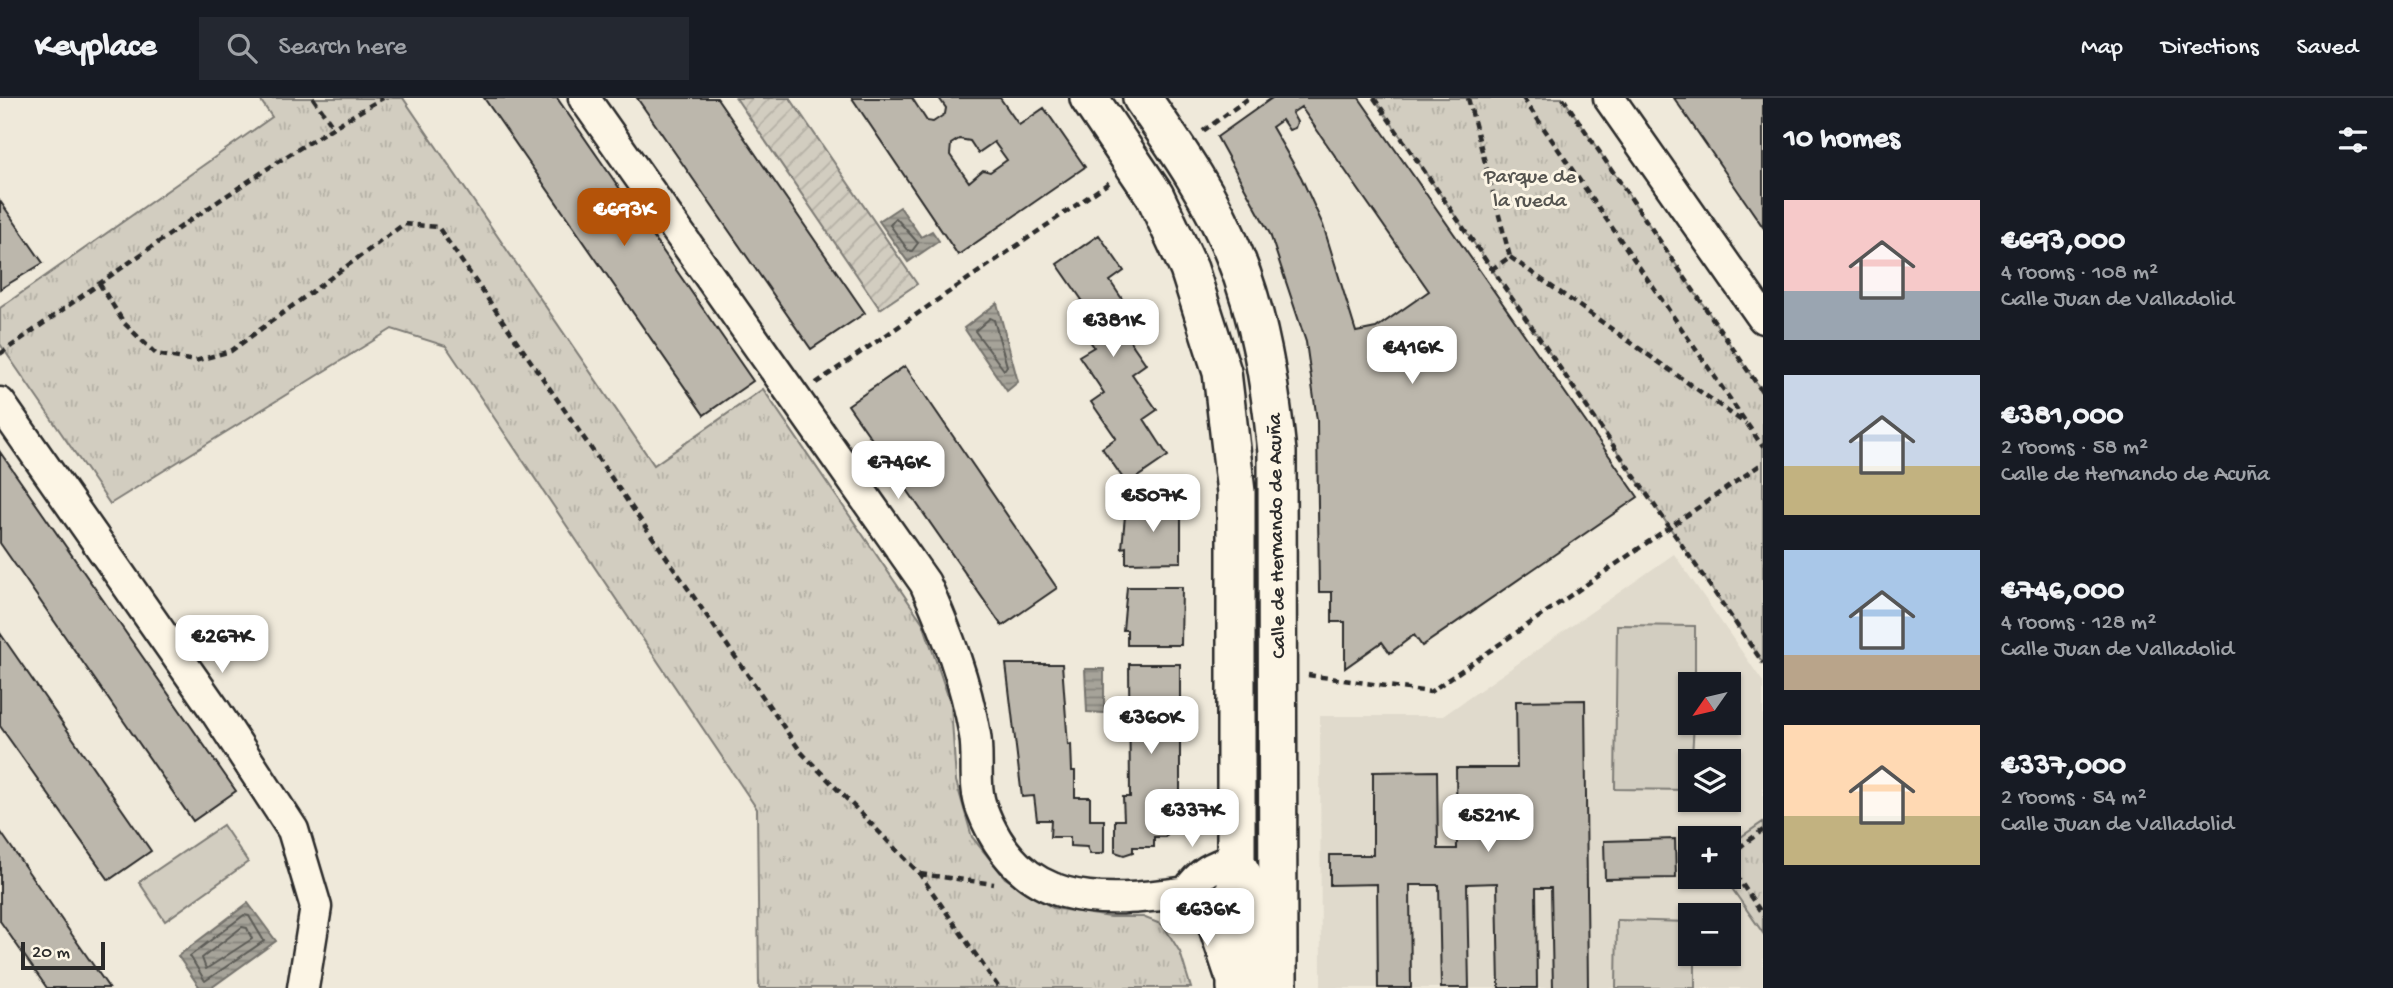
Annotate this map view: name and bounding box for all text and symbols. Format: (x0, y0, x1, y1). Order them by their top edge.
search box (199, 17, 689, 80)
text: Keyplace (35, 29, 157, 67)
icon: search (223, 29, 261, 67)
text: Search here (279, 33, 407, 64)
text: Map (2081, 34, 2123, 63)
text: Directions (2161, 34, 2259, 63)
text: Saved (2297, 34, 2358, 63)
icon: filters (2334, 121, 2372, 159)
text: 10 homes (1784, 123, 1900, 158)
park label: Parque de la rueda (1483, 166, 1577, 215)
pin: €693K (575, 188, 673, 248)
text: €693K (593, 197, 655, 224)
text: €693,000 (2001, 225, 2125, 260)
icon: home (1840, 228, 1924, 312)
text: 4 rooms · 108 m² (2001, 260, 2158, 287)
text: Calle Juan de Valladolid (2001, 287, 2234, 314)
pin: €381K (1064, 300, 1162, 359)
text: €381K (1083, 308, 1143, 335)
pin: €416K (1363, 327, 1461, 386)
text: €416K (1383, 335, 1441, 362)
text: €381,000 (2001, 400, 2124, 435)
icon: home (1840, 403, 1924, 487)
street label: Calle de Hernando de Acuña (1264, 412, 1293, 659)
text: 2 rooms · 58 m² (2001, 435, 2148, 462)
pin: €746K (849, 442, 947, 501)
text: €746K (868, 450, 928, 477)
text: Calle de Hernando de Acuña (2001, 462, 2270, 489)
pin: €507K (1104, 474, 1202, 534)
text: €507K (1121, 483, 1185, 510)
text: €746,000 (2001, 575, 2124, 610)
icon: home (1840, 578, 1924, 662)
text: 4 rooms · 128 m² (2001, 610, 2156, 637)
pin: €267K (173, 616, 271, 675)
text: €267K (191, 624, 253, 651)
text: Calle Juan de Valladolid (2001, 637, 2234, 664)
north arrow (1678, 672, 1741, 735)
map controls (1678, 672, 1741, 966)
pin: €360K (1102, 696, 1200, 756)
text: €360K (1119, 705, 1183, 732)
button: layers (1678, 749, 1741, 812)
text: €337,000 (2001, 750, 2126, 785)
icon: home (1840, 753, 1924, 837)
text: 2 rooms · 54 m² (2001, 785, 2147, 812)
pin: €337K (1143, 790, 1241, 849)
pin: €521K (1439, 794, 1537, 854)
text: €337K (1161, 798, 1223, 825)
text: €521K (1458, 803, 1518, 830)
text: Calle Juan de Valladolid (2001, 812, 2234, 839)
button: + (1678, 826, 1741, 889)
pin: €636K (1158, 888, 1256, 948)
text: €636K (1176, 897, 1238, 924)
button: − (1678, 903, 1741, 966)
scale bar (21, 939, 105, 971)
text: 20 m (32, 942, 70, 965)

